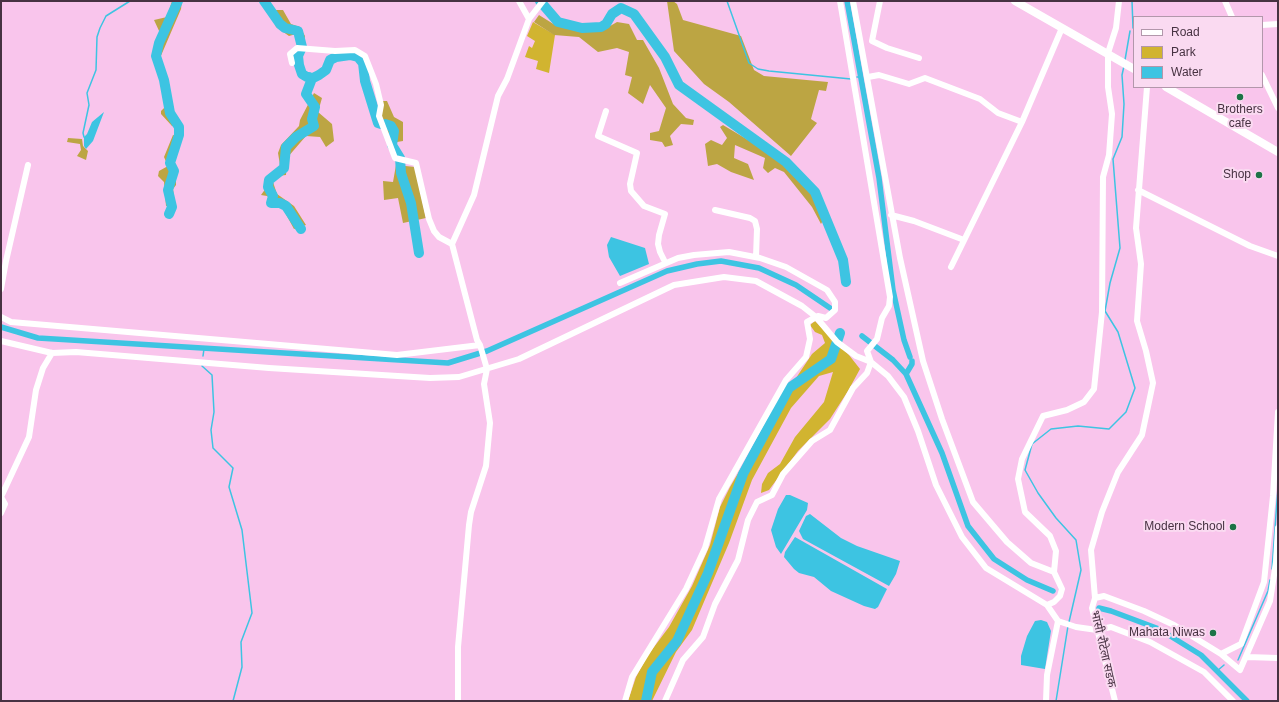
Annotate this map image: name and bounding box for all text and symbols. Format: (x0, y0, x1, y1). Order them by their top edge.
legend (1133, 16, 1263, 88)
text: Road (1171, 25, 1200, 39)
text: Park (1171, 45, 1196, 59)
text: Water (1171, 65, 1203, 79)
marker: Brothers cafe (1235, 92, 1245, 102)
place label: Brothers cafe (1217, 103, 1263, 131)
place label: Shop (1223, 168, 1251, 182)
marker: Shop (1254, 170, 1264, 180)
place label: Modern School (1144, 520, 1225, 534)
marker: Modern School (1228, 522, 1238, 532)
street label: भांसी रौटेला सडक (1087, 609, 1119, 689)
place label: Mahata Niwas (1129, 626, 1205, 640)
marker: Mahata Niwas (1208, 628, 1218, 638)

